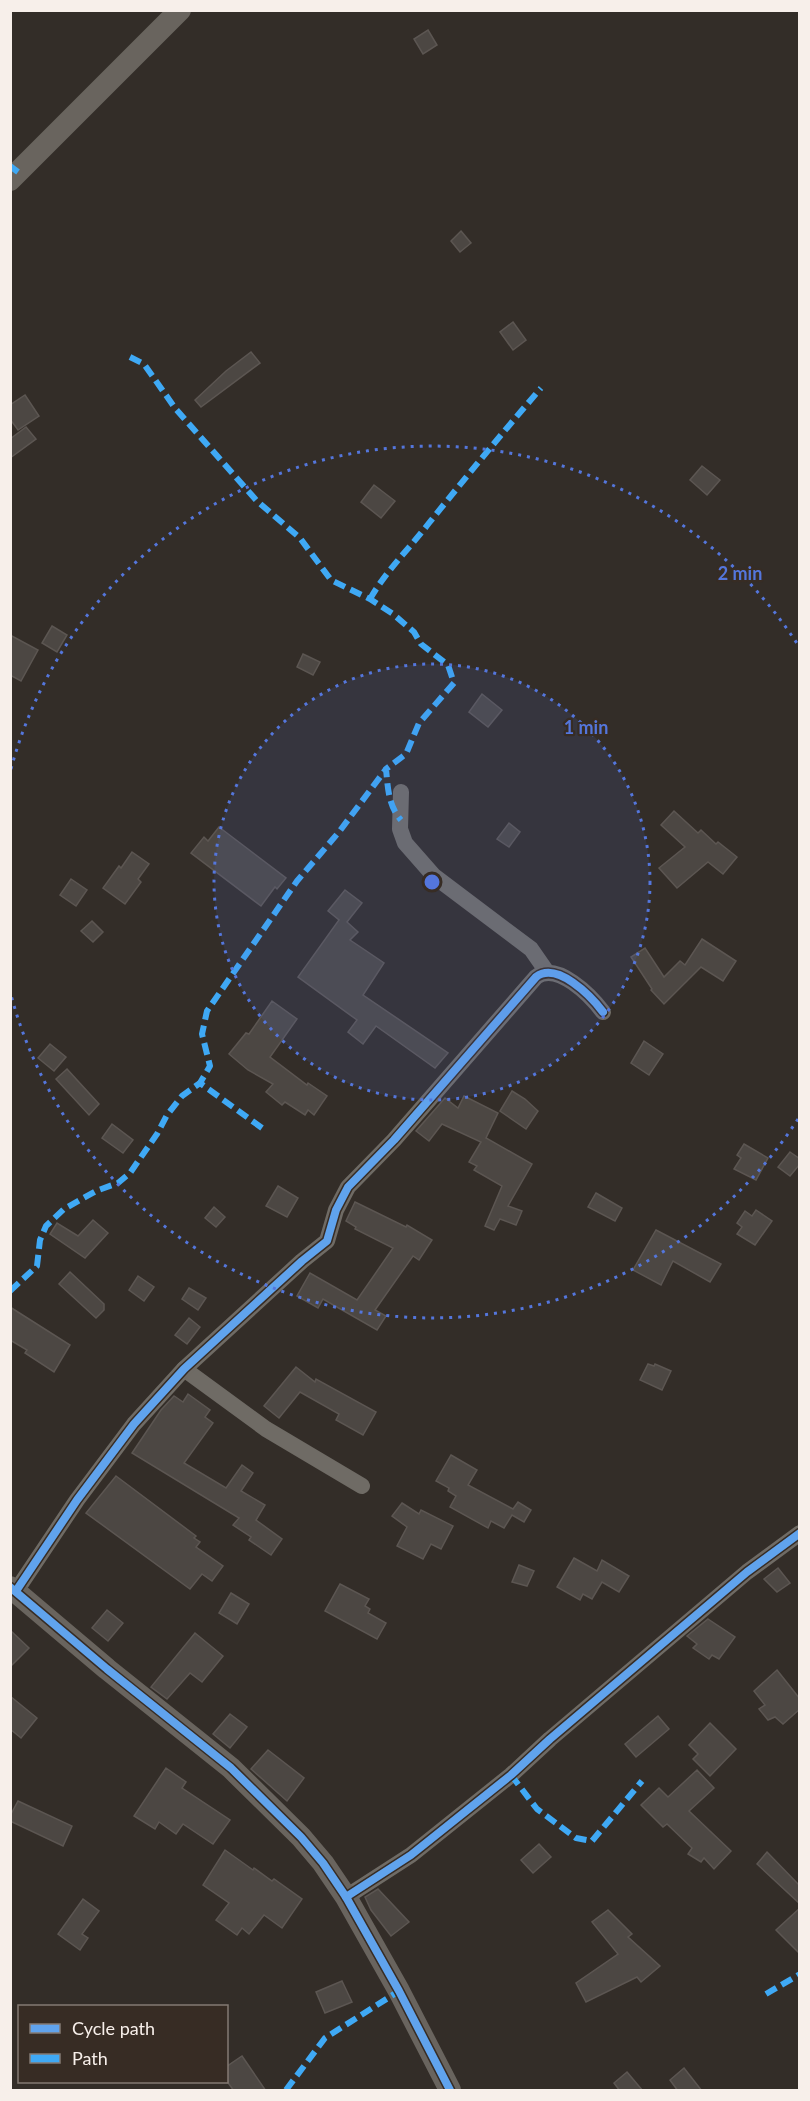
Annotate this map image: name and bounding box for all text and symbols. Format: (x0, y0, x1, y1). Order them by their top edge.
text: 2 min (718, 562, 762, 584)
text: 1 min (564, 716, 608, 738)
centre of rings (422, 872, 442, 892)
legend (18, 2005, 228, 2083)
text: Cycle path (72, 2017, 155, 2039)
text: Path (72, 2047, 108, 2069)

